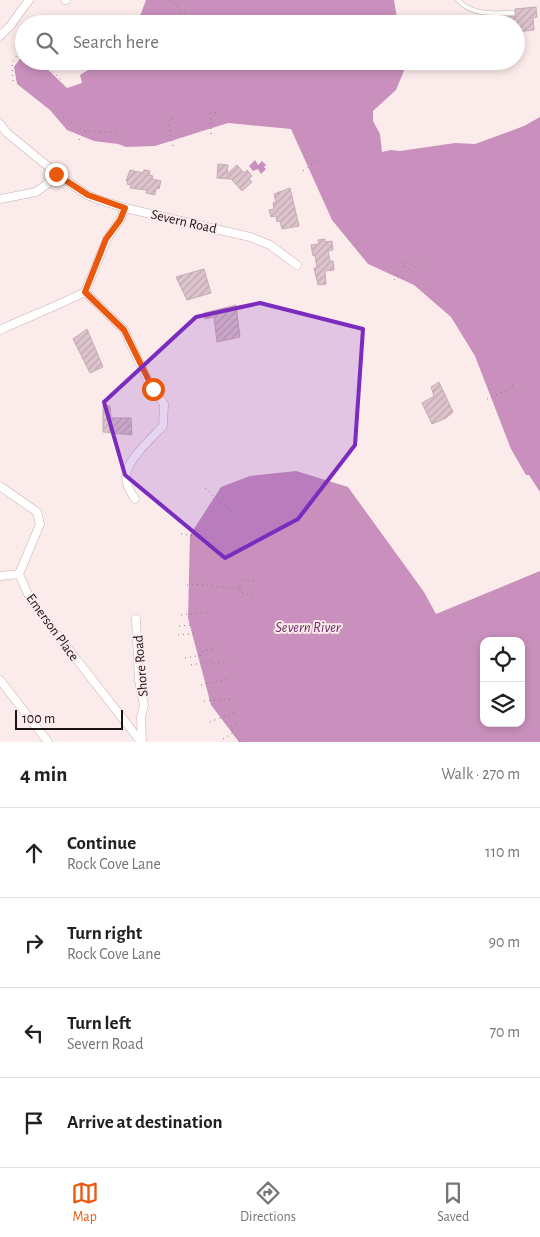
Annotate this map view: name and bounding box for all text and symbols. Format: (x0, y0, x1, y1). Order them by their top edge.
search box (15, 15, 525, 70)
icon: search (33, 29, 61, 57)
text: Search here (73, 33, 159, 52)
route end (45, 163, 68, 186)
street label: Severn Road (150, 208, 218, 236)
route start (142, 378, 165, 401)
street label: Emerson Place (23, 591, 81, 664)
water label: Severn River (275, 620, 342, 635)
street label: Shore Road (131, 635, 151, 697)
map controls (480, 637, 525, 727)
button: locate (480, 637, 525, 682)
button: layers (480, 682, 525, 727)
scale bar (15, 707, 122, 730)
text: 100 m (22, 712, 55, 726)
text: 4 min (20, 764, 67, 785)
text: Walk · 270 m (441, 766, 520, 782)
text: Continue (67, 834, 136, 853)
icon: ahead (20, 839, 48, 867)
text: 110 m (485, 844, 520, 860)
text: Rock Cove Lane (67, 856, 161, 872)
text: Turn right (67, 924, 142, 943)
icon: right (20, 929, 48, 957)
text: 90 m (489, 934, 520, 950)
text: Rock Cove Lane (67, 946, 161, 962)
text: Turn left (67, 1014, 131, 1033)
icon: left (20, 1019, 48, 1047)
text: 70 m (489, 1024, 520, 1040)
text: Severn Road (67, 1036, 143, 1052)
icon: arrive (20, 1109, 48, 1137)
text: Arrive at destination (67, 1113, 223, 1132)
tab: Map (71, 1179, 99, 1226)
tab: Directions (240, 1179, 296, 1226)
tab: Saved (437, 1179, 469, 1226)

